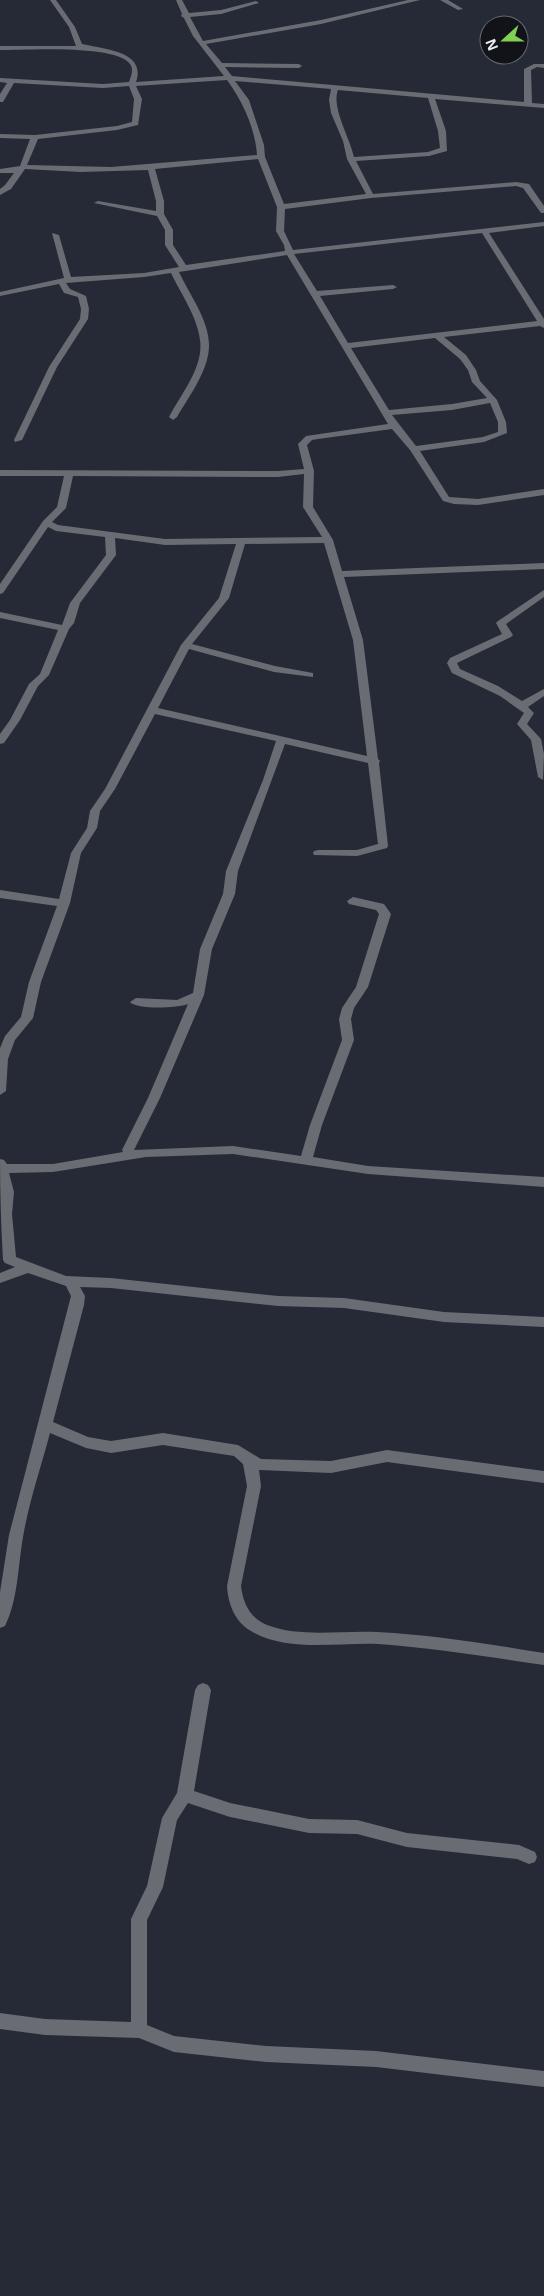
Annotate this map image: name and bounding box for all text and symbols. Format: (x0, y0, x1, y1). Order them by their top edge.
north arrow (479, 15, 529, 65)
text: N (480, 36, 502, 54)

